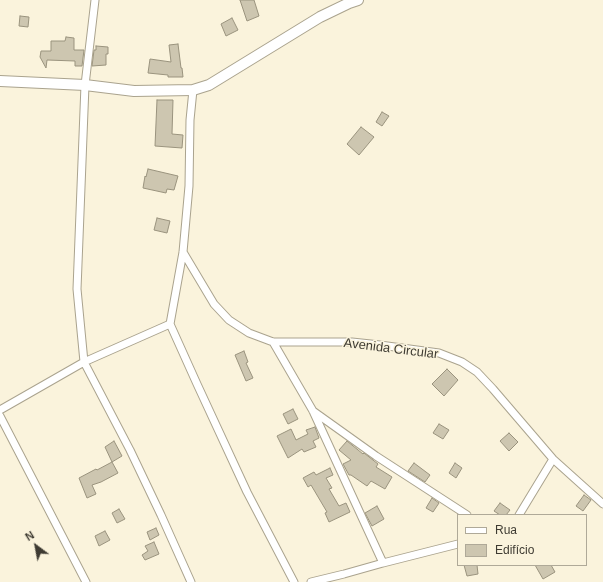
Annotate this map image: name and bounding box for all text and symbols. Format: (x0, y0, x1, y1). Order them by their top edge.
street label: Avenida Circular (343, 335, 439, 363)
legend (457, 514, 587, 566)
text: Rua (495, 523, 517, 537)
north arrow (16, 526, 56, 566)
text: N (23, 529, 36, 543)
text: Edifício (495, 543, 534, 557)

